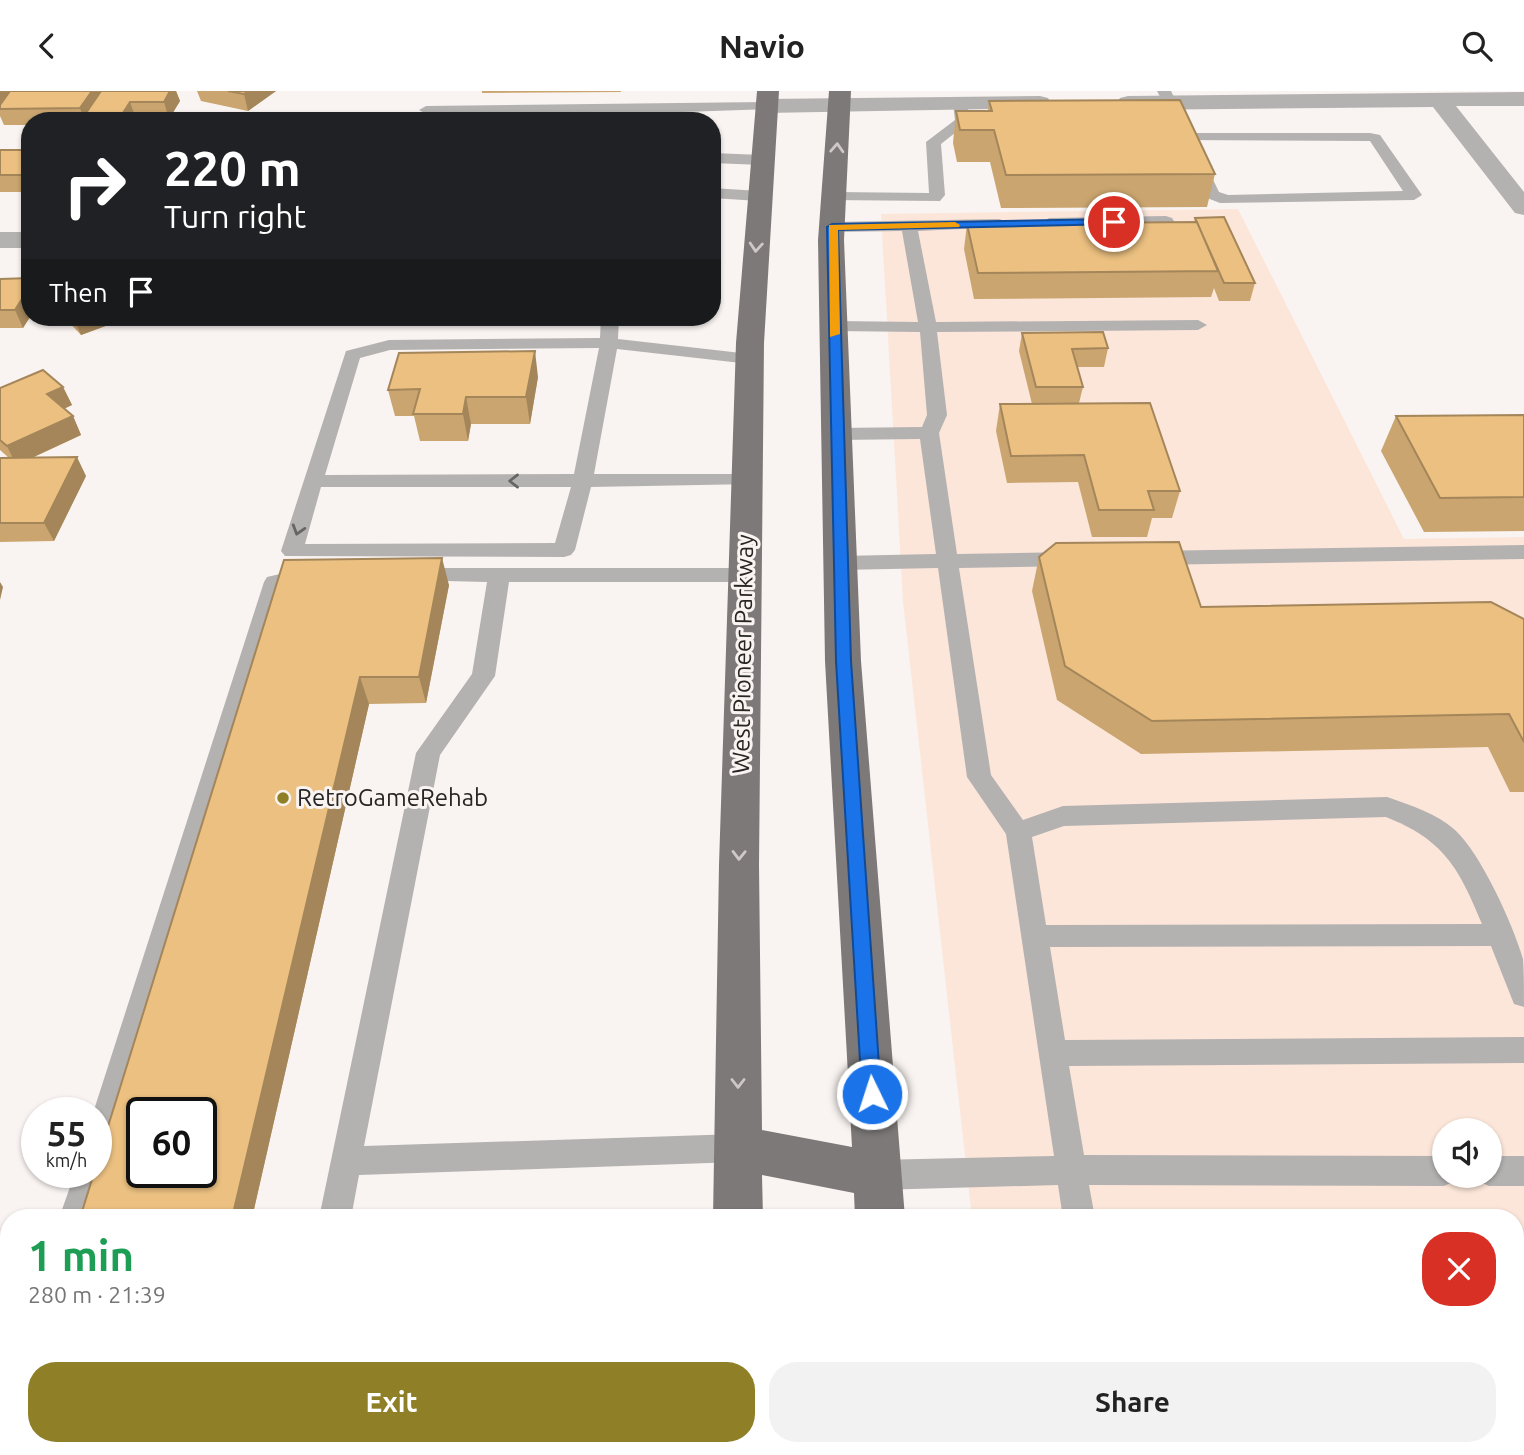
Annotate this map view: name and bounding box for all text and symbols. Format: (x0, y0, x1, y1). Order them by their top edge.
icon: back (28, 27, 66, 65)
icon: search (1458, 27, 1496, 65)
text: Navio (719, 28, 805, 64)
icon: right (49, 140, 140, 231)
text: 220 m (164, 140, 301, 195)
one-way arrow (829, 142, 844, 153)
pin (1084, 192, 1144, 252)
text: Turn right (164, 198, 306, 234)
icon: arrive (1095, 203, 1133, 241)
one-way arrow (749, 242, 764, 253)
icon: arrive (122, 273, 160, 311)
text: Then (49, 278, 108, 307)
one-way arrow (509, 473, 519, 489)
one-way arrow (292, 524, 307, 536)
street label: West Pioneer Parkway (727, 534, 758, 774)
place label: RetroGameRehab (297, 784, 488, 811)
marker: RetroGameRehab (275, 790, 291, 806)
one-way arrow (731, 851, 747, 861)
position arrow (835, 1057, 909, 1131)
one-way arrow (731, 1078, 746, 1089)
speed limit sign: 60 (126, 1097, 217, 1188)
text: 55 (47, 1113, 86, 1153)
map controls (1432, 1118, 1502, 1188)
button: sound (1432, 1118, 1502, 1188)
text: km/h (46, 1150, 87, 1170)
text: 1 min (28, 1232, 134, 1279)
button: close (1422, 1232, 1496, 1306)
text: 280 m · 21:39 (28, 1282, 166, 1307)
button: Exit (28, 1362, 755, 1442)
button: Share (769, 1362, 1496, 1442)

